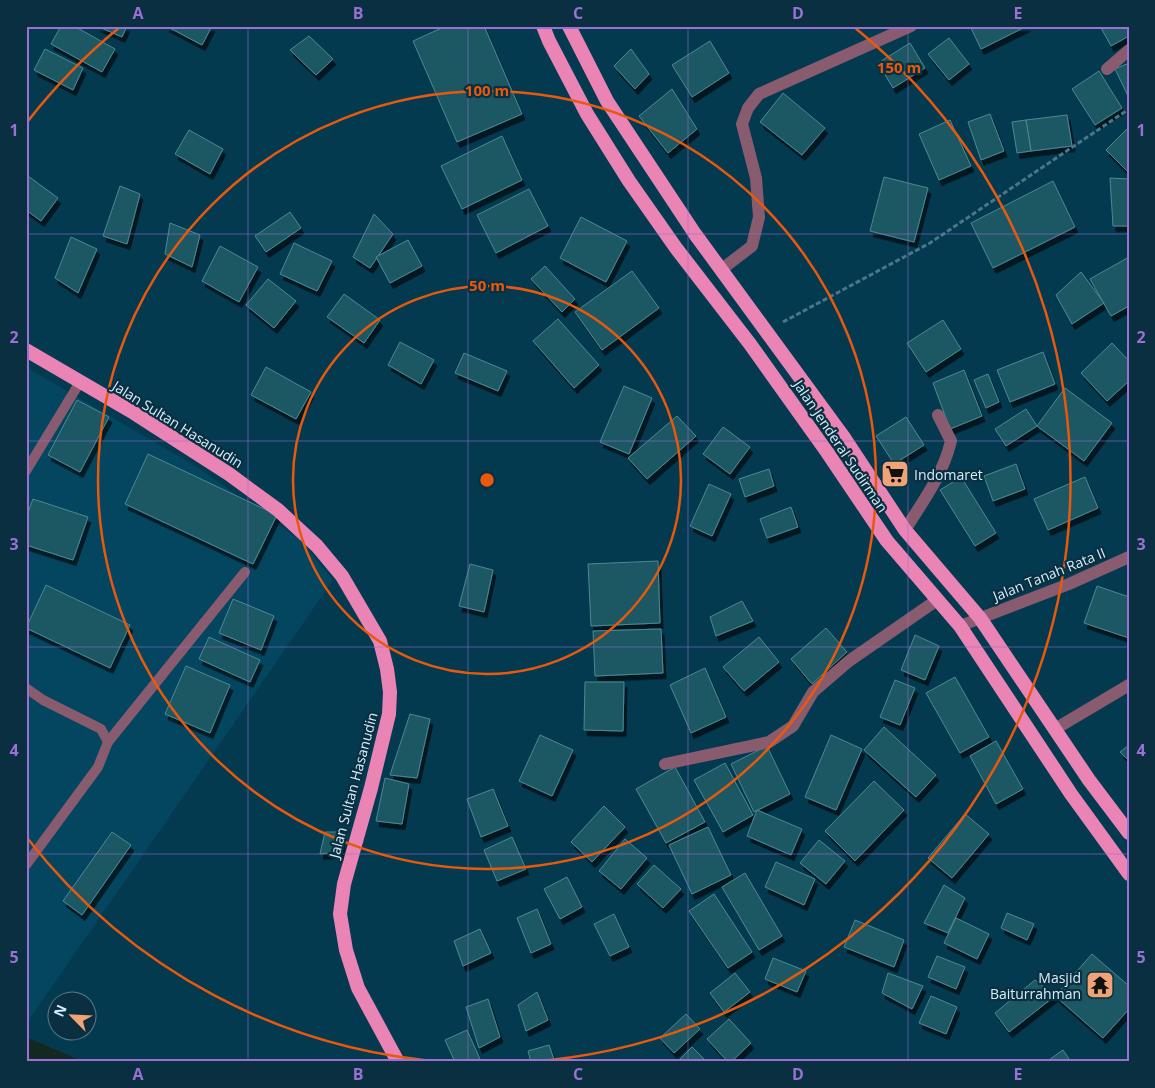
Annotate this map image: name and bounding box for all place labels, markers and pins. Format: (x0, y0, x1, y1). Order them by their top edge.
supermarket icon: Indomaret (880, 459, 910, 489)
place label: Indomaret (914, 465, 983, 484)
centre of rings (478, 471, 496, 489)
place label: Masjid Baiturrahman (990, 968, 1081, 1003)
temple icon: Masjid Baiturrahman (1085, 970, 1115, 1000)

